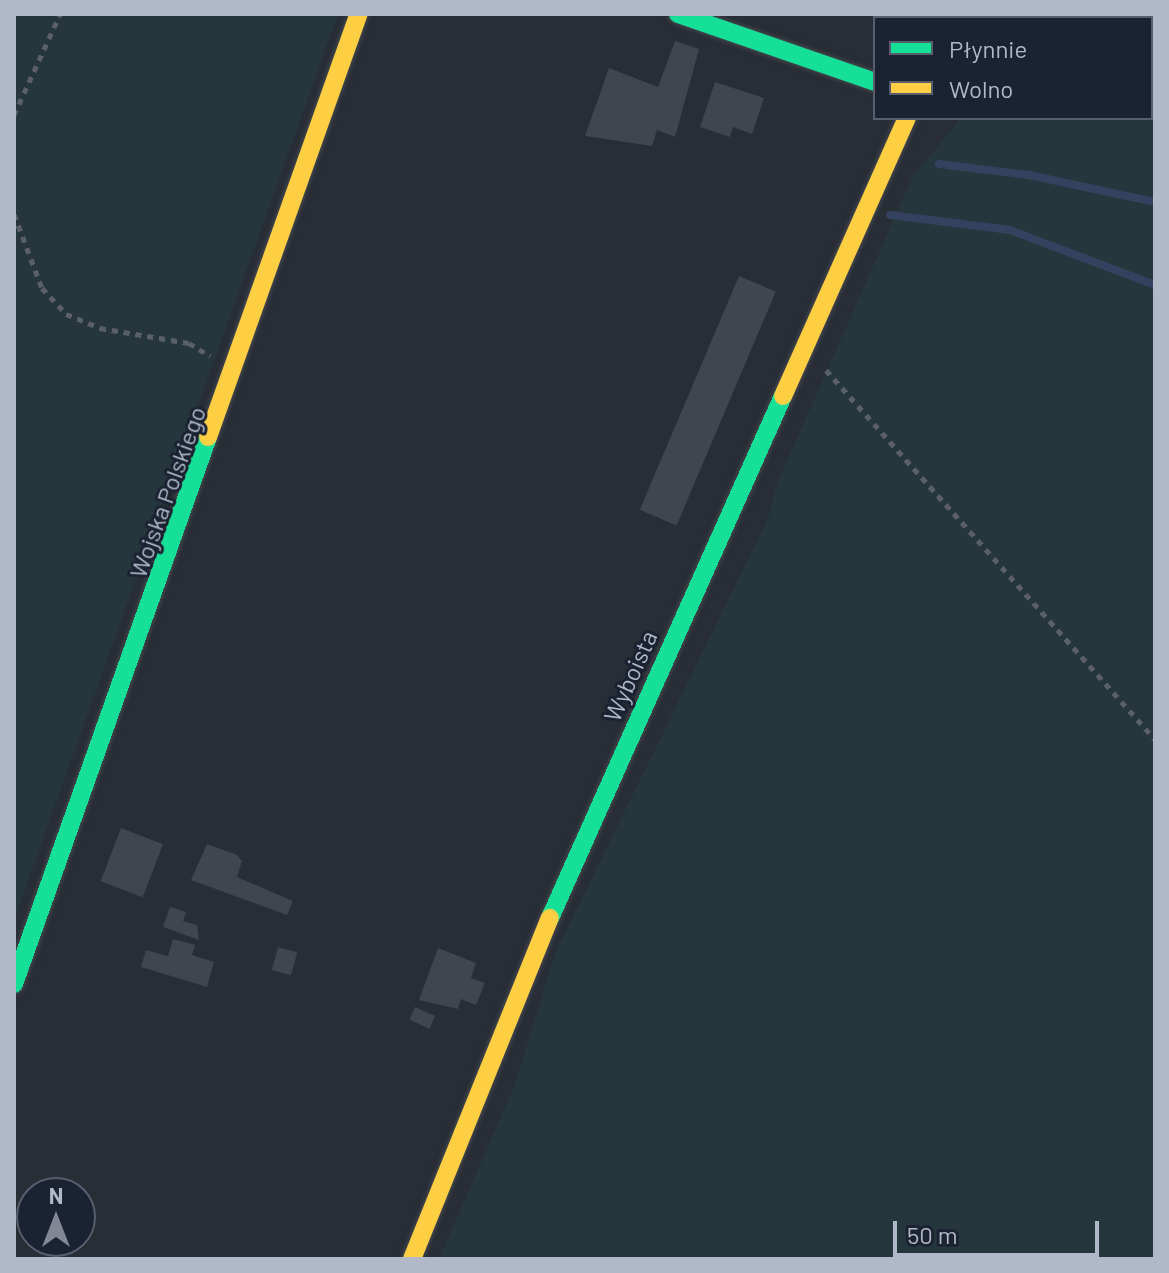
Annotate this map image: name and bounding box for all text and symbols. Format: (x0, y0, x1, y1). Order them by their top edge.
legend (873, 16, 1153, 120)
text: Płynnie (949, 34, 1027, 63)
text: Wolno (949, 74, 1013, 103)
street label: Wojska Polskiego (123, 402, 211, 582)
street label: Wyboista (597, 626, 663, 726)
north arrow (16, 1177, 96, 1257)
text: N (49, 1182, 63, 1208)
scale bar (897, 1205, 1103, 1255)
text: 50 m (907, 1220, 958, 1249)

